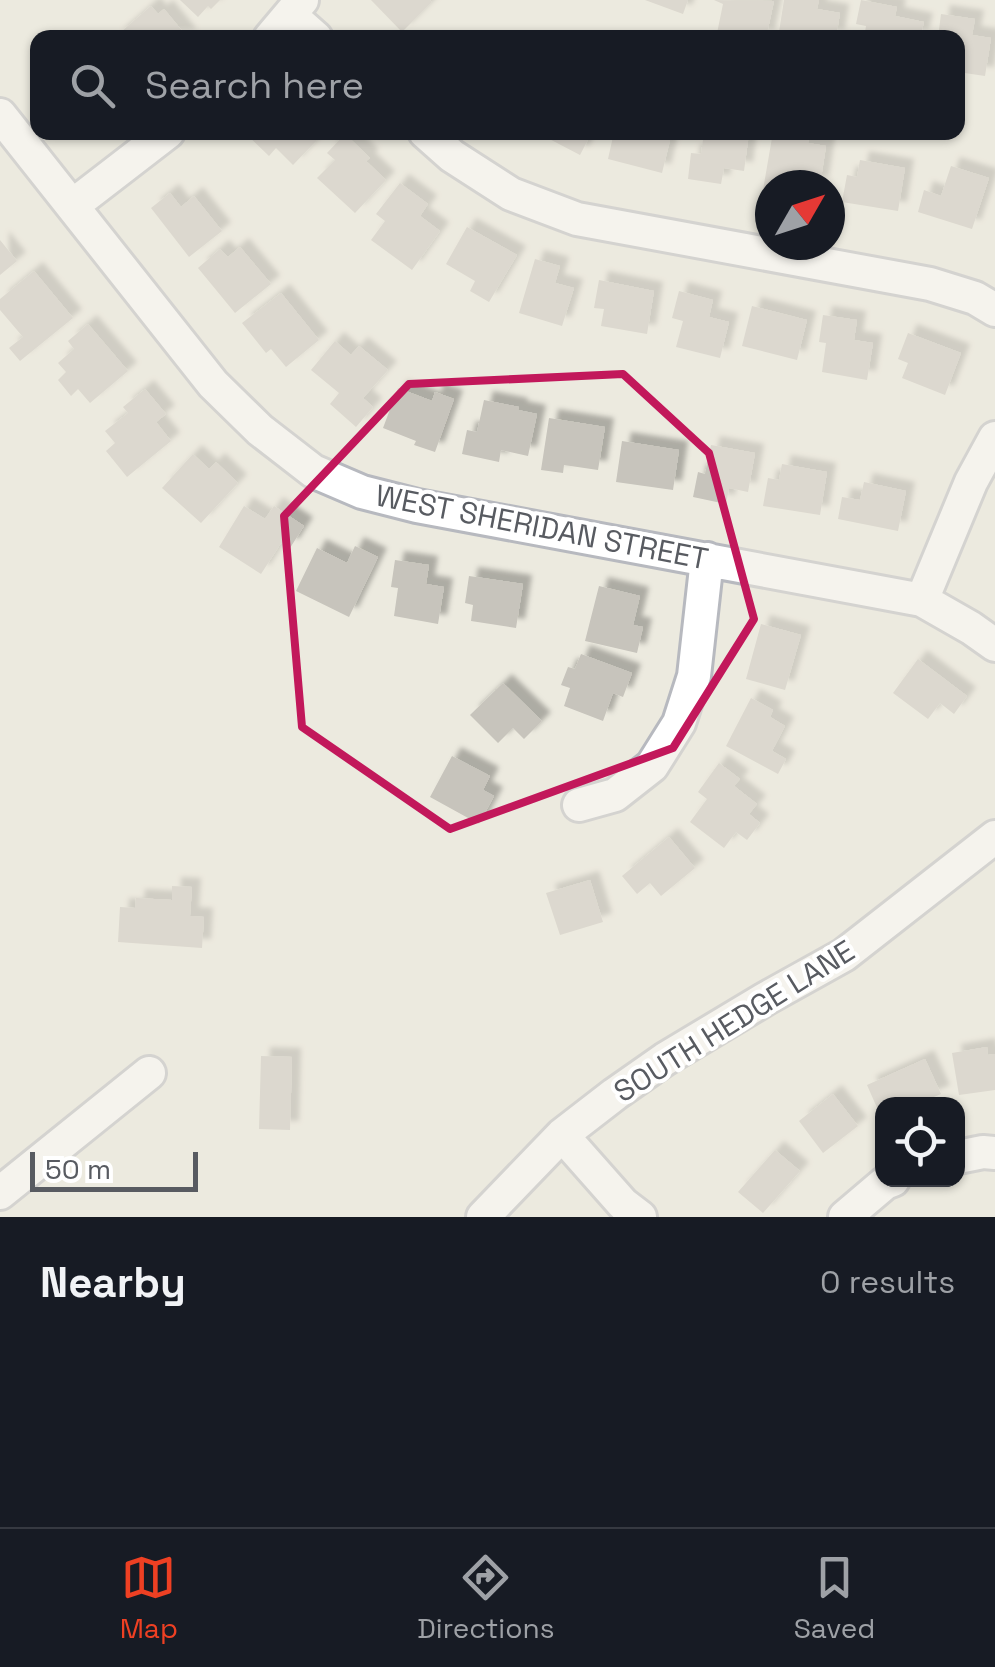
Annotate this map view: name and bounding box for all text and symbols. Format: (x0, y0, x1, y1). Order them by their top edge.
search box (30, 30, 965, 140)
icon: search (65, 58, 120, 113)
text: Search here (145, 61, 364, 109)
north arrow (755, 170, 845, 260)
street label: WEST SHERIDAN STREET (372, 476, 712, 578)
street label: SOUTH HEDGE LANE (606, 931, 862, 1111)
map controls (875, 1097, 965, 1187)
button: locate (875, 1097, 965, 1187)
scale bar (30, 1147, 198, 1192)
text: 50 m (45, 1151, 111, 1187)
text: Nearby (40, 1256, 186, 1309)
text: 0 results (820, 1262, 955, 1302)
tab: Map (120, 1550, 178, 1646)
tab: Directions (417, 1550, 554, 1646)
tab: Saved (794, 1550, 875, 1646)

